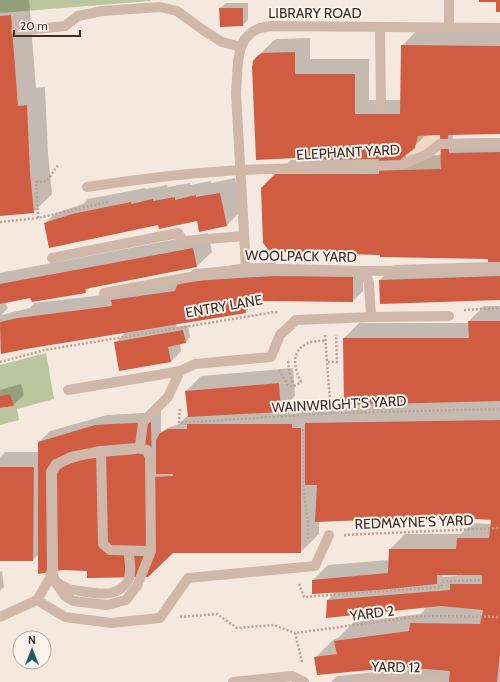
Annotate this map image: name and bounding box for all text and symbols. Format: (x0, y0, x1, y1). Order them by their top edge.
street label: LIBRARY ROAD (268, 4, 362, 22)
scale bar (14, 12, 80, 38)
text: 20 m (20, 18, 48, 33)
street label: ELEPHANT YARD (296, 140, 400, 164)
street label: WOOLPACK YARD (245, 246, 357, 266)
street label: ENTRY LANE (184, 290, 264, 322)
street label: WAINWRIGHT'S YARD (271, 391, 407, 417)
street label: REDMAYNE'S YARD (354, 511, 474, 533)
street label: YARD 2 (348, 601, 395, 625)
north arrow (12, 630, 52, 670)
text: N (28, 633, 36, 647)
street label: YARD 12 (370, 658, 421, 676)

